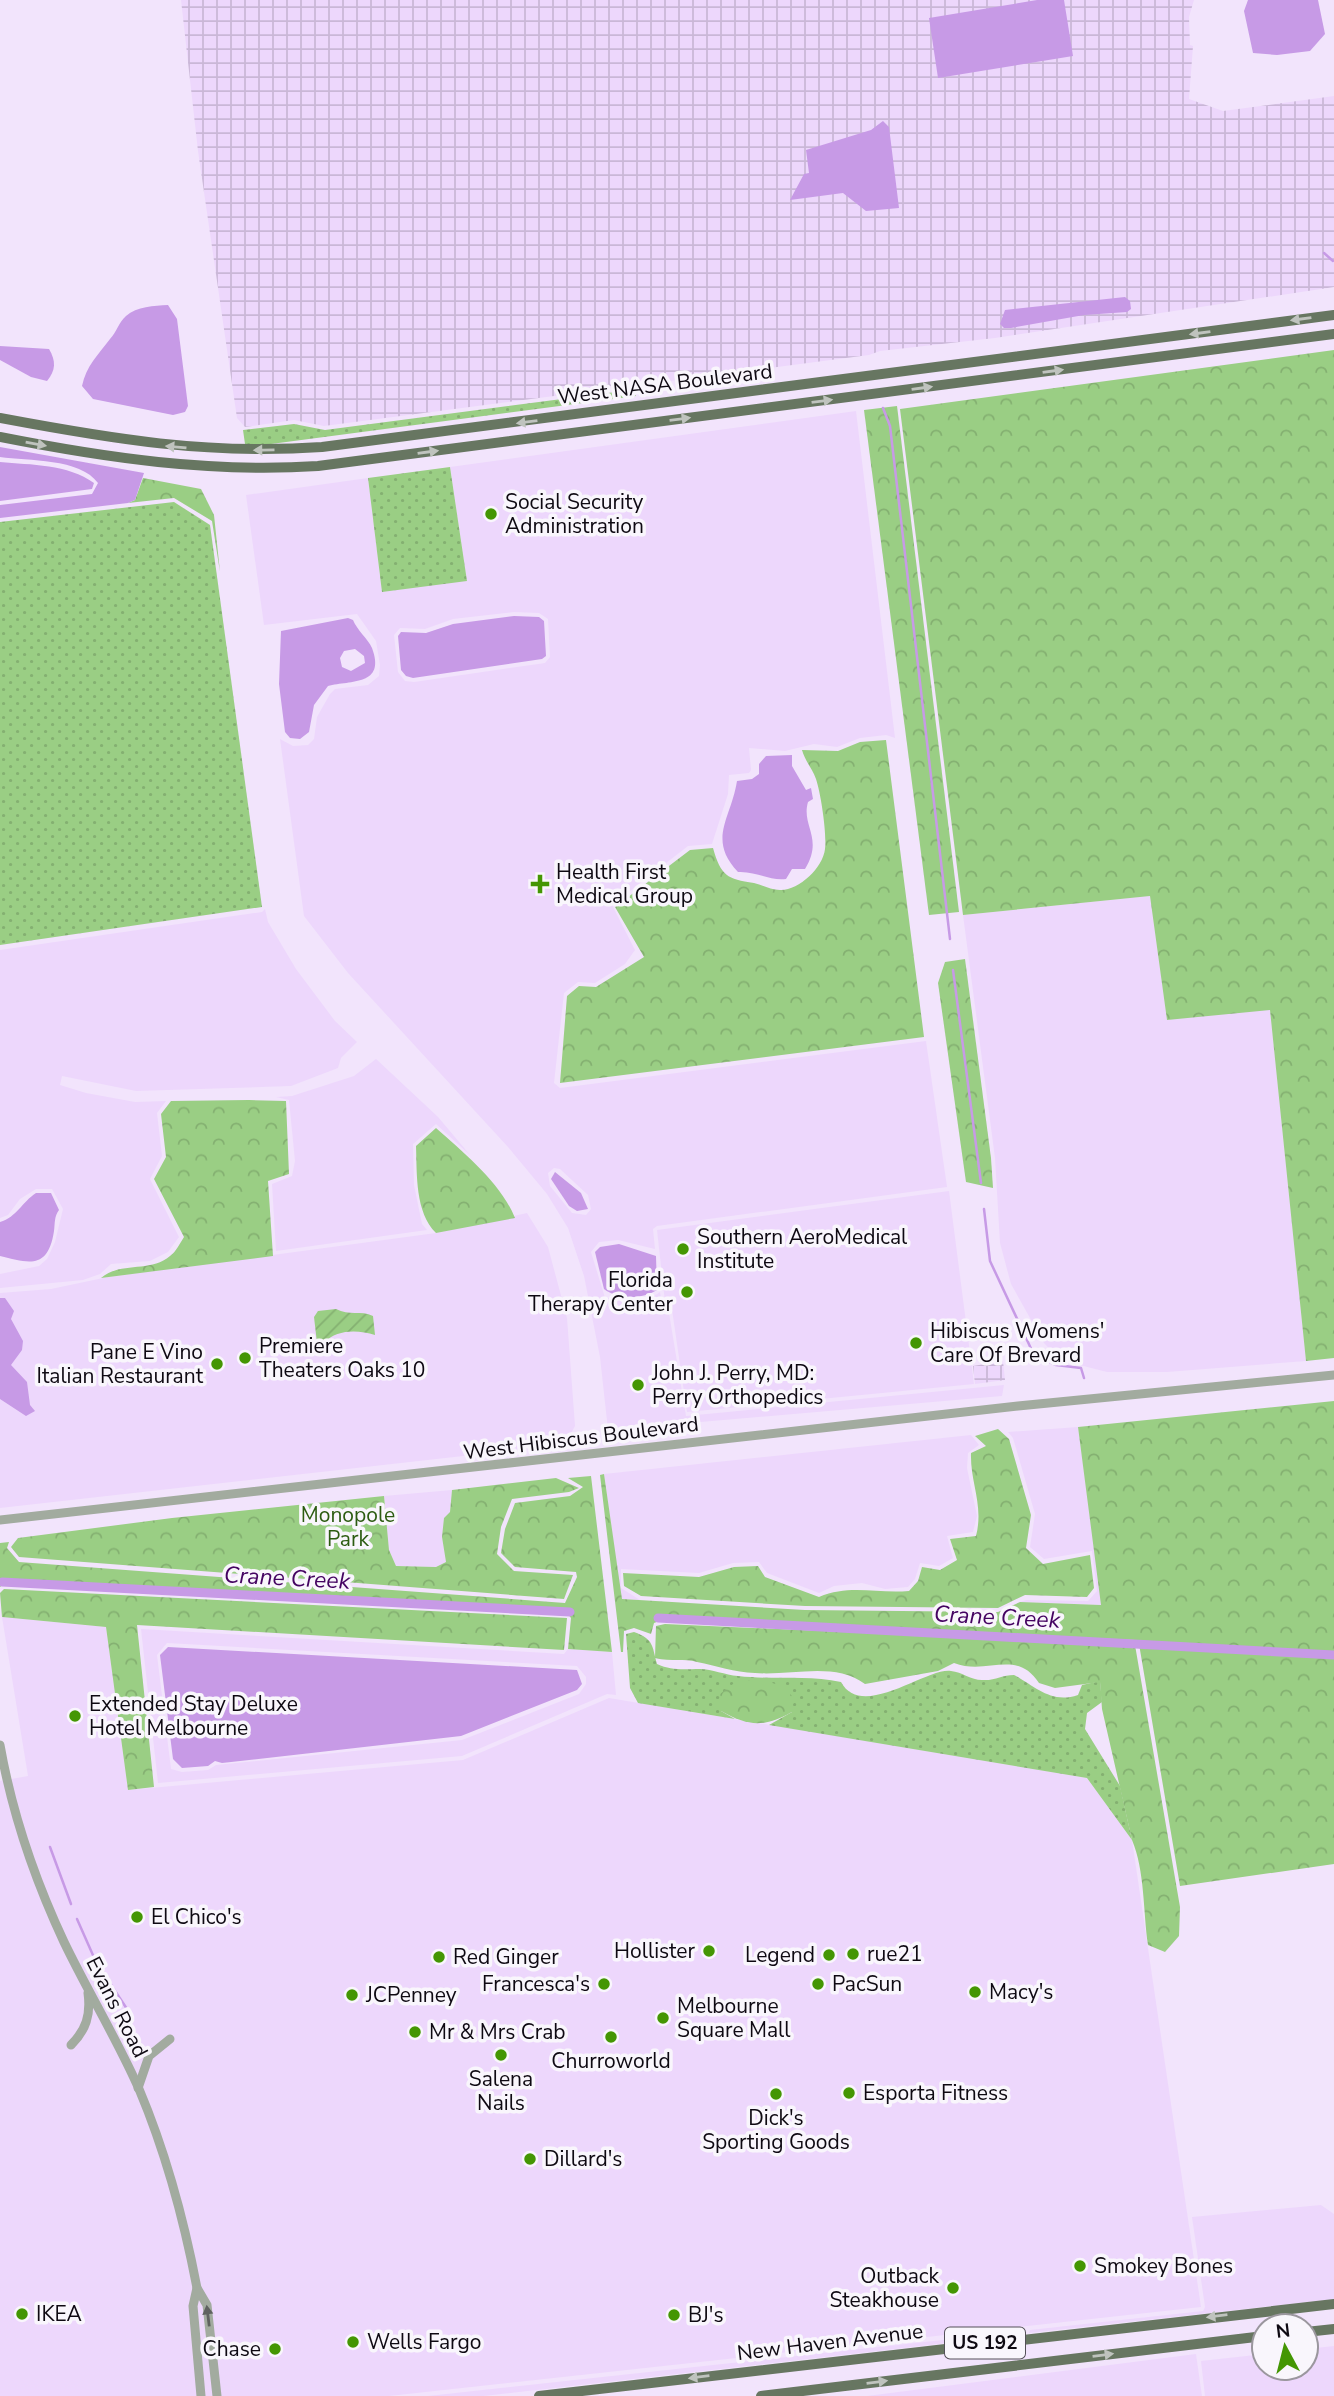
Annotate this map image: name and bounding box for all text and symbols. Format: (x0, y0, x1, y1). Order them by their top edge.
one-way arrow (1290, 314, 1312, 325)
one-way arrow (1189, 328, 1211, 339)
street label: West NASA Boulevard (556, 357, 774, 411)
one-way arrow (1043, 365, 1065, 376)
one-way arrow (911, 382, 933, 393)
one-way arrow (811, 396, 833, 407)
one-way arrow (669, 414, 691, 425)
one-way arrow (516, 416, 538, 427)
one-way arrow (25, 438, 47, 449)
one-way arrow (165, 441, 187, 452)
one-way arrow (253, 445, 275, 456)
one-way arrow (417, 447, 439, 458)
place label: Social Security Administration (505, 488, 644, 540)
marker: Social Security Administration (483, 506, 499, 522)
place label: Health First Medical Group (556, 858, 693, 910)
marker: Health First Medical Group (530, 874, 550, 894)
place label: Southern AeroMedical Institute (697, 1223, 908, 1275)
marker: Southern AeroMedical Institute (675, 1241, 691, 1257)
place label: Florida Therapy Center (528, 1266, 673, 1318)
marker: Florida Therapy Center (679, 1284, 695, 1300)
place label: Hibiscus Womens' Care Of Brevard (930, 1317, 1104, 1369)
place label: Premiere Theaters Oaks 10 (259, 1332, 425, 1384)
marker: Hibiscus Womens' Care Of Brevard (908, 1335, 924, 1351)
place label: Pane E Vino Italian Restaurant (37, 1338, 204, 1390)
marker: Premiere Theaters Oaks 10 (237, 1350, 253, 1366)
marker: Pane E Vino Italian Restaurant (209, 1356, 225, 1372)
place label: John J. Perry, MD: Perry Orthopedics (651, 1359, 823, 1411)
marker: John J. Perry, MD: Perry Orthopedics (630, 1377, 646, 1393)
street label: West Hibiscus Boulevard (462, 1410, 700, 1466)
park label: Monopole Park (301, 1501, 395, 1553)
water label: Crane Creek (223, 1559, 351, 1597)
water label: Crane Creek (933, 1598, 1061, 1636)
place label: Extended Stay Deluxe Hotel Melbourne (89, 1690, 298, 1742)
marker: Extended Stay Deluxe Hotel Melbourne (67, 1708, 83, 1724)
place label: El Chico's (151, 1903, 242, 1931)
marker: El Chico's (129, 1909, 145, 1925)
place label: Hollister (614, 1937, 695, 1965)
place label: rue21 (867, 1940, 923, 1968)
place label: Legend (745, 1941, 815, 1969)
place label: Red Ginger (453, 1943, 559, 1971)
marker: Hollister (701, 1943, 717, 1959)
marker: rue21 (845, 1946, 861, 1962)
marker: Legend (821, 1947, 837, 1963)
marker: Red Ginger (431, 1949, 447, 1965)
street label: Evans Road (80, 1952, 154, 2062)
place label: Francesca's (482, 1970, 590, 1998)
place label: PacSun (832, 1970, 902, 1998)
marker: Francesca's (596, 1976, 612, 1992)
marker: PacSun (810, 1976, 826, 1992)
place label: Macy's (989, 1978, 1053, 2006)
place label: JCPenney (365, 1981, 457, 2009)
marker: Macy's (967, 1984, 983, 2000)
marker: JCPenney (344, 1987, 360, 2003)
place label: Melbourne Square Mall (677, 1992, 791, 2044)
marker: Melbourne Square Mall (655, 2010, 671, 2026)
place label: Mr & Mrs Crab (429, 2018, 566, 2046)
marker: Mr & Mrs Crab (407, 2024, 423, 2040)
marker: Churroworld (603, 2029, 619, 2045)
marker: Salena Nails (493, 2047, 509, 2063)
place label: Churroworld (551, 2047, 671, 2075)
place label: Salena Nails (469, 2065, 533, 2117)
place label: Esporta Fitness (863, 2079, 1008, 2107)
marker: Esporta Fitness (841, 2085, 857, 2101)
marker: Dick's Sporting Goods (768, 2086, 784, 2102)
place label: Dick's Sporting Goods (702, 2104, 850, 2156)
place label: Dillard's (544, 2145, 622, 2173)
marker: Dillard's (522, 2151, 538, 2167)
place label: Smokey Bones (1094, 2252, 1233, 2280)
marker: Smokey Bones (1072, 2258, 1088, 2274)
place label: Outback Steakhouse (829, 2262, 939, 2314)
marker: Outback Steakhouse (945, 2280, 961, 2296)
place label: IKEA (36, 2300, 82, 2328)
place label: BJ's (688, 2301, 724, 2329)
one-way arrow (202, 2305, 213, 2327)
marker: IKEA (14, 2306, 30, 2322)
marker: BJ's (666, 2307, 682, 2323)
one-way arrow (1206, 2311, 1228, 2322)
north arrow (1250, 2312, 1320, 2382)
street label: New Haven Avenue (735, 2317, 925, 2367)
text: N (1274, 2317, 1292, 2345)
place label: Wells Fargo (367, 2328, 481, 2356)
road number: US 192 (945, 2328, 1025, 2358)
marker: Wells Fargo (345, 2334, 361, 2350)
place label: Chase (203, 2335, 261, 2363)
marker: Chase (267, 2341, 283, 2357)
one-way arrow (1092, 2350, 1114, 2361)
one-way arrow (688, 2372, 710, 2383)
one-way arrow (866, 2377, 888, 2388)

